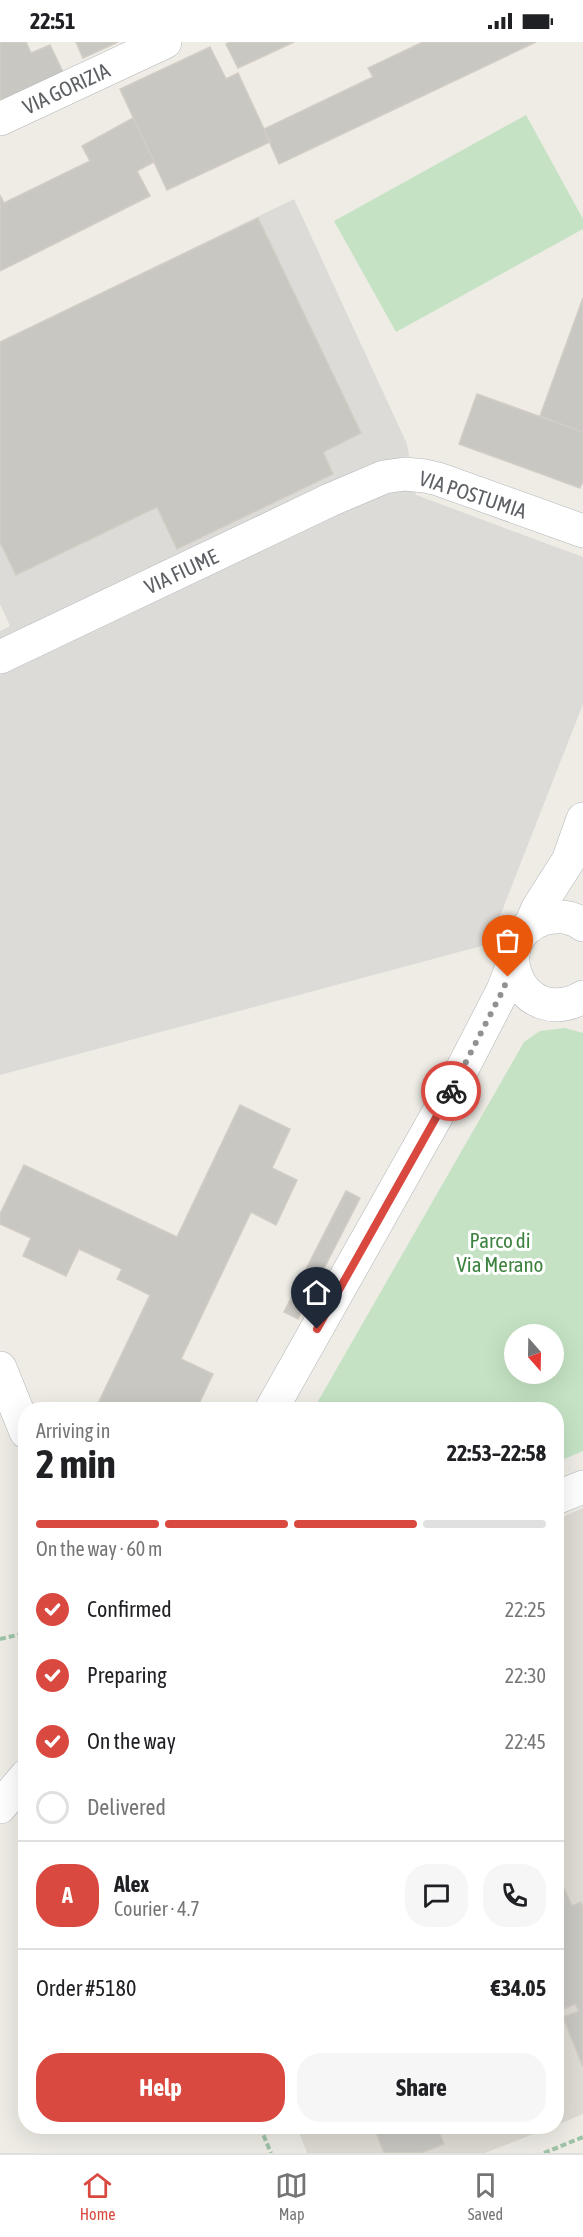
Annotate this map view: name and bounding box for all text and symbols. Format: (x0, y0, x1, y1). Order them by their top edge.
text: 22:51 (30, 8, 75, 34)
street label: VIA GORIZIA (19, 57, 114, 119)
street label: VIA POSTUMIA (416, 465, 530, 523)
street label: VIA FIUME (141, 544, 221, 598)
pin (482, 915, 533, 977)
icon: bag (491, 924, 524, 957)
courier (421, 1061, 481, 1121)
icon: bike (435, 1075, 468, 1108)
park label: Parco di Via Merano (457, 1228, 543, 1276)
pin (291, 1267, 342, 1329)
icon: home (300, 1276, 333, 1309)
north arrow (504, 1324, 564, 1384)
map controls (504, 1324, 564, 1384)
text: Arriving in (36, 1419, 110, 1442)
text: 22:53–22:58 (447, 1440, 546, 1466)
text: 2 min (36, 1442, 116, 1486)
text: On the way · 60 m (36, 1537, 162, 1560)
icon: check (36, 1593, 69, 1626)
text: Confirmed (87, 1596, 172, 1622)
text: 22:25 (505, 1598, 546, 1621)
icon: check (36, 1659, 69, 1692)
text: Preparing (87, 1662, 167, 1688)
text: 22:30 (505, 1664, 546, 1687)
icon: check (36, 1725, 69, 1758)
text: On the way (87, 1728, 176, 1754)
text: 22:45 (505, 1730, 546, 1753)
text: Delivered (87, 1794, 166, 1820)
button: chat (405, 1864, 468, 1927)
button: phone (483, 1864, 546, 1927)
text: Alex (114, 1871, 149, 1897)
text: A (62, 1882, 73, 1908)
text: Courier · 4.7 (114, 1897, 200, 1920)
text: Order #5180 (36, 1975, 136, 2001)
text: €34.05 (491, 1975, 546, 2001)
button: Help (36, 2053, 285, 2122)
button: Share (297, 2053, 546, 2122)
tab: Home (80, 2169, 115, 2223)
tab: Map (275, 2169, 308, 2223)
tab: Saved (468, 2169, 503, 2223)

